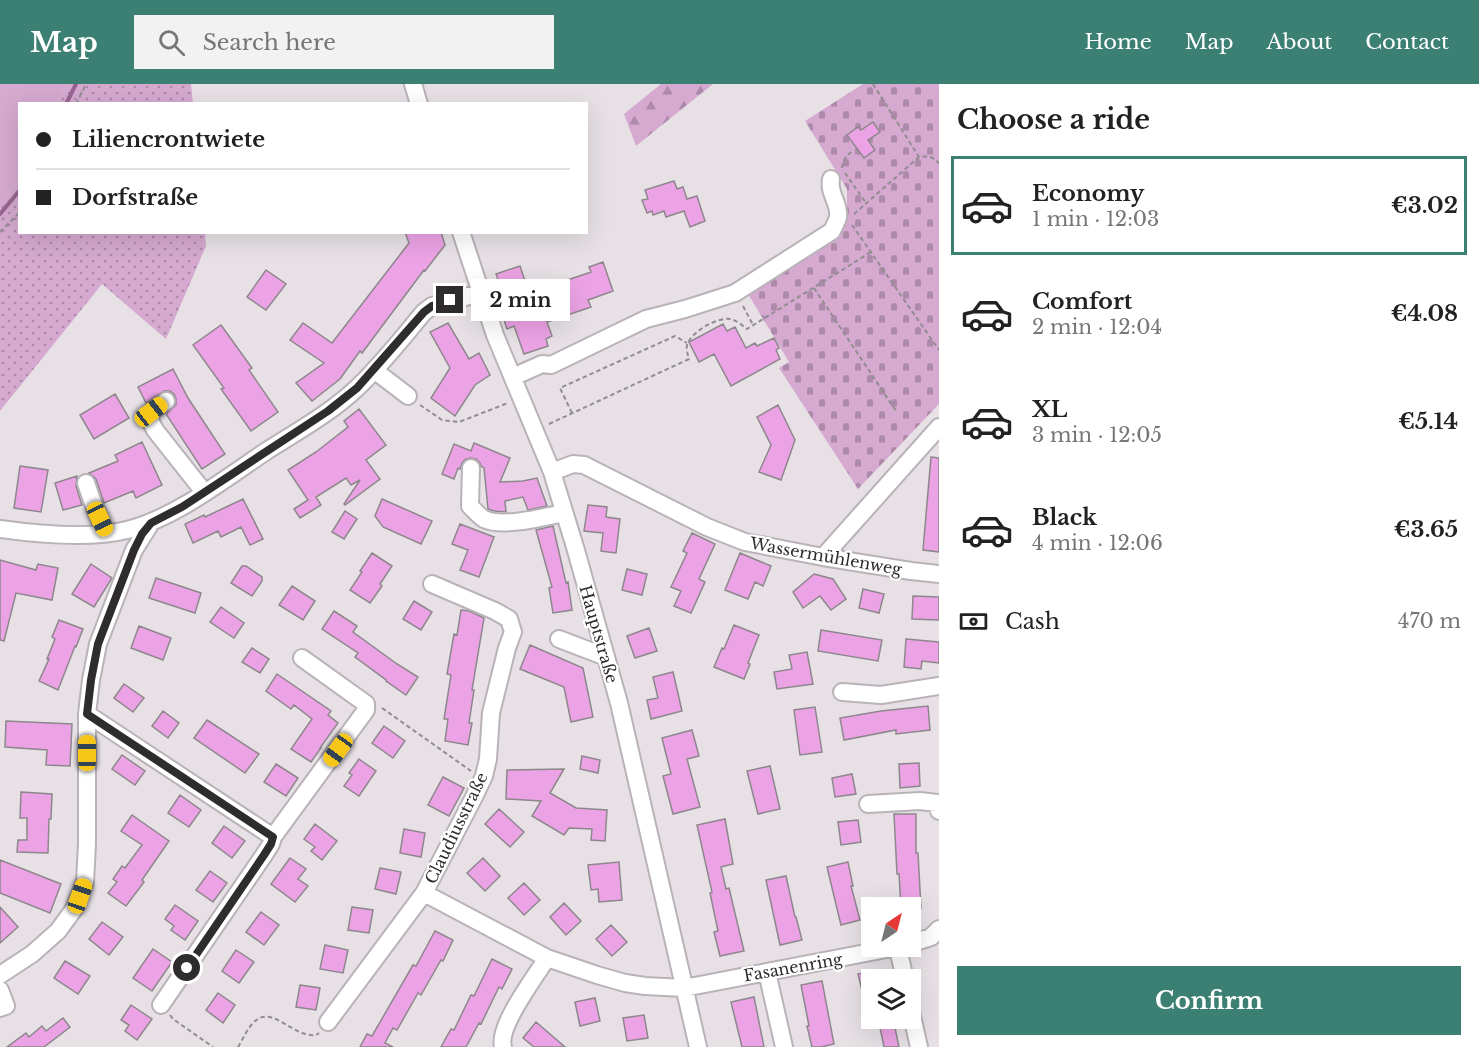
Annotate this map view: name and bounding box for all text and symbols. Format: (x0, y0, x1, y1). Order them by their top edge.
search box (134, 15, 554, 69)
text: Map (30, 25, 98, 60)
icon: search (155, 26, 188, 59)
text: Search here (203, 29, 336, 56)
text: Home (1085, 29, 1152, 55)
text: Map (1185, 29, 1233, 55)
text: About (1266, 29, 1332, 55)
text: Contact (1365, 29, 1449, 55)
text: Choose a ride (957, 103, 1150, 136)
text: Liliencrontwiete (72, 126, 265, 153)
icon: car (960, 179, 1014, 233)
text: Economy (1032, 180, 1144, 207)
text: Dorfstraße (72, 184, 198, 211)
text: €3.02 (1391, 192, 1458, 219)
text: 1 min · 12:03 (1032, 207, 1159, 231)
callout: 2 min (471, 279, 570, 321)
route end (436, 286, 463, 313)
icon: car (960, 287, 1014, 341)
text: 2 min (489, 288, 552, 312)
text: Comfort (1032, 288, 1132, 315)
text: €4.08 (1391, 300, 1458, 327)
text: 2 min · 12:04 (1032, 315, 1162, 339)
car (131, 394, 171, 430)
icon: car (960, 395, 1014, 449)
text: XL (1032, 396, 1067, 423)
text: €5.14 (1398, 408, 1458, 435)
text: 3 min · 12:05 (1032, 423, 1162, 447)
car (84, 499, 116, 539)
icon: car (960, 503, 1014, 557)
text: Black (1032, 504, 1097, 531)
text: €3.65 (1394, 516, 1458, 543)
text: 4 min · 12:06 (1032, 531, 1163, 555)
street label: Wassermühlenweg (748, 533, 904, 579)
street label: Hauptstraße (575, 583, 623, 685)
icon: cash (957, 605, 990, 638)
text: Cash (1005, 608, 1060, 635)
text: 470 m (1398, 609, 1461, 633)
car (320, 730, 356, 770)
car (78, 735, 96, 771)
street label: Claudiusstraße (420, 769, 492, 887)
car (66, 876, 94, 916)
north arrow (861, 897, 921, 957)
map controls (861, 897, 921, 1029)
street label: Fasanenring (742, 948, 844, 986)
route start (173, 954, 200, 981)
button: Confirm (957, 966, 1461, 1035)
button: layers (861, 969, 921, 1029)

